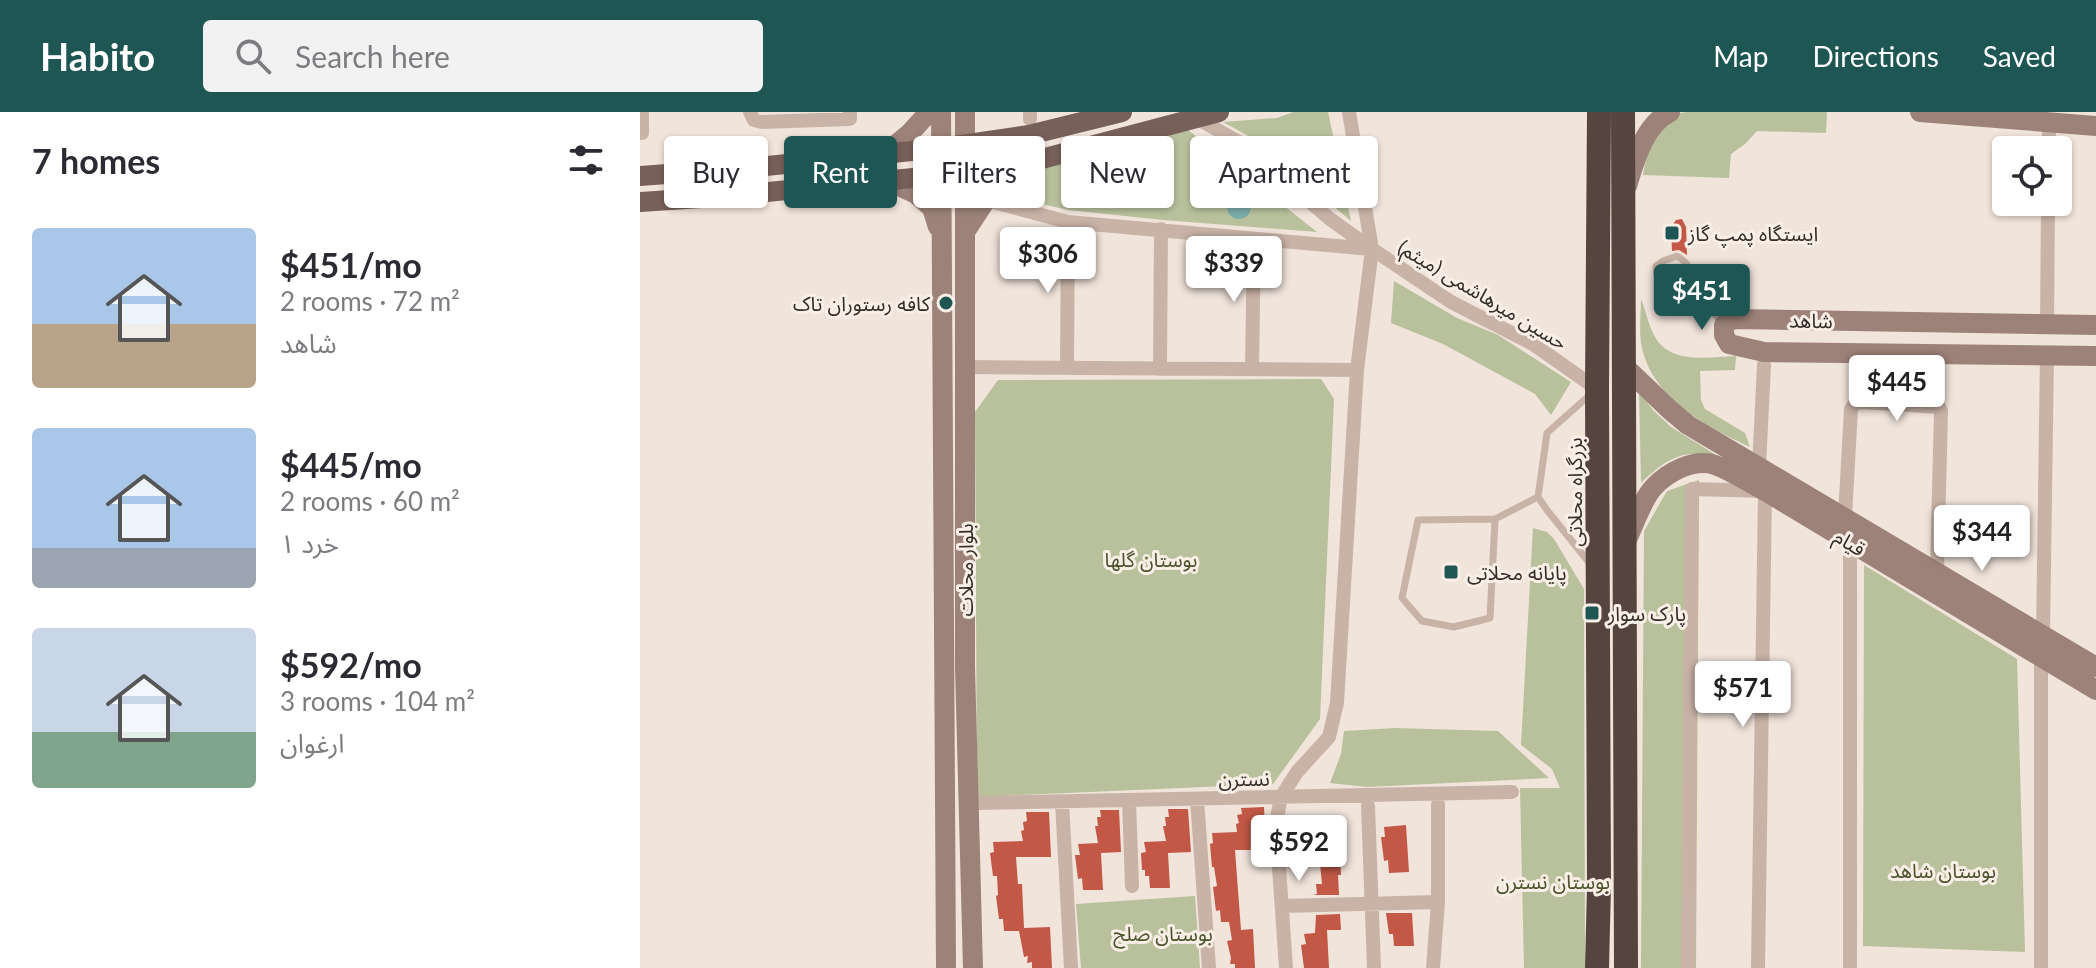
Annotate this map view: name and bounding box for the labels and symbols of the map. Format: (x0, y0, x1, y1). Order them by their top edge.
place label: ایستگاه پمپ گاز (1687, 221, 1818, 248)
marker: ایستگاه پمپ گاز (1663, 224, 1681, 242)
pin: $306 (1001, 227, 1095, 295)
street label: حسین میرهاشمی (میثم) (1392, 234, 1572, 357)
pin: $339 (1187, 236, 1281, 304)
pin: $451 (1655, 264, 1749, 332)
place label: کافه رستوران تاک (793, 291, 931, 316)
marker: کافه رستوران تاک (937, 294, 955, 312)
street label: شاهد (1789, 308, 1833, 332)
pin: $445 (1850, 355, 1944, 423)
street label: بزرگراه محلاتی (1562, 437, 1587, 547)
pin: $344 (1935, 505, 2029, 573)
street label: بلوار محلات (953, 523, 978, 617)
street label: قیام (1828, 523, 1870, 564)
park label: بوستان گلها (1105, 547, 1197, 572)
place label: پایانه محلاتی (1467, 560, 1567, 586)
marker: پایانه محلاتی (1442, 563, 1460, 581)
place label: پارک سوار (1607, 601, 1686, 627)
marker: پارک سوار (1583, 604, 1601, 622)
pin: $571 (1696, 661, 1790, 729)
street label: نسترن (1218, 766, 1270, 791)
pin: $592 (1252, 815, 1346, 883)
park label: بوستان شاهد (1890, 858, 1996, 883)
park label: بوستان نسترن (1496, 869, 1610, 894)
park label: بوستان صلح (1113, 921, 1213, 949)

